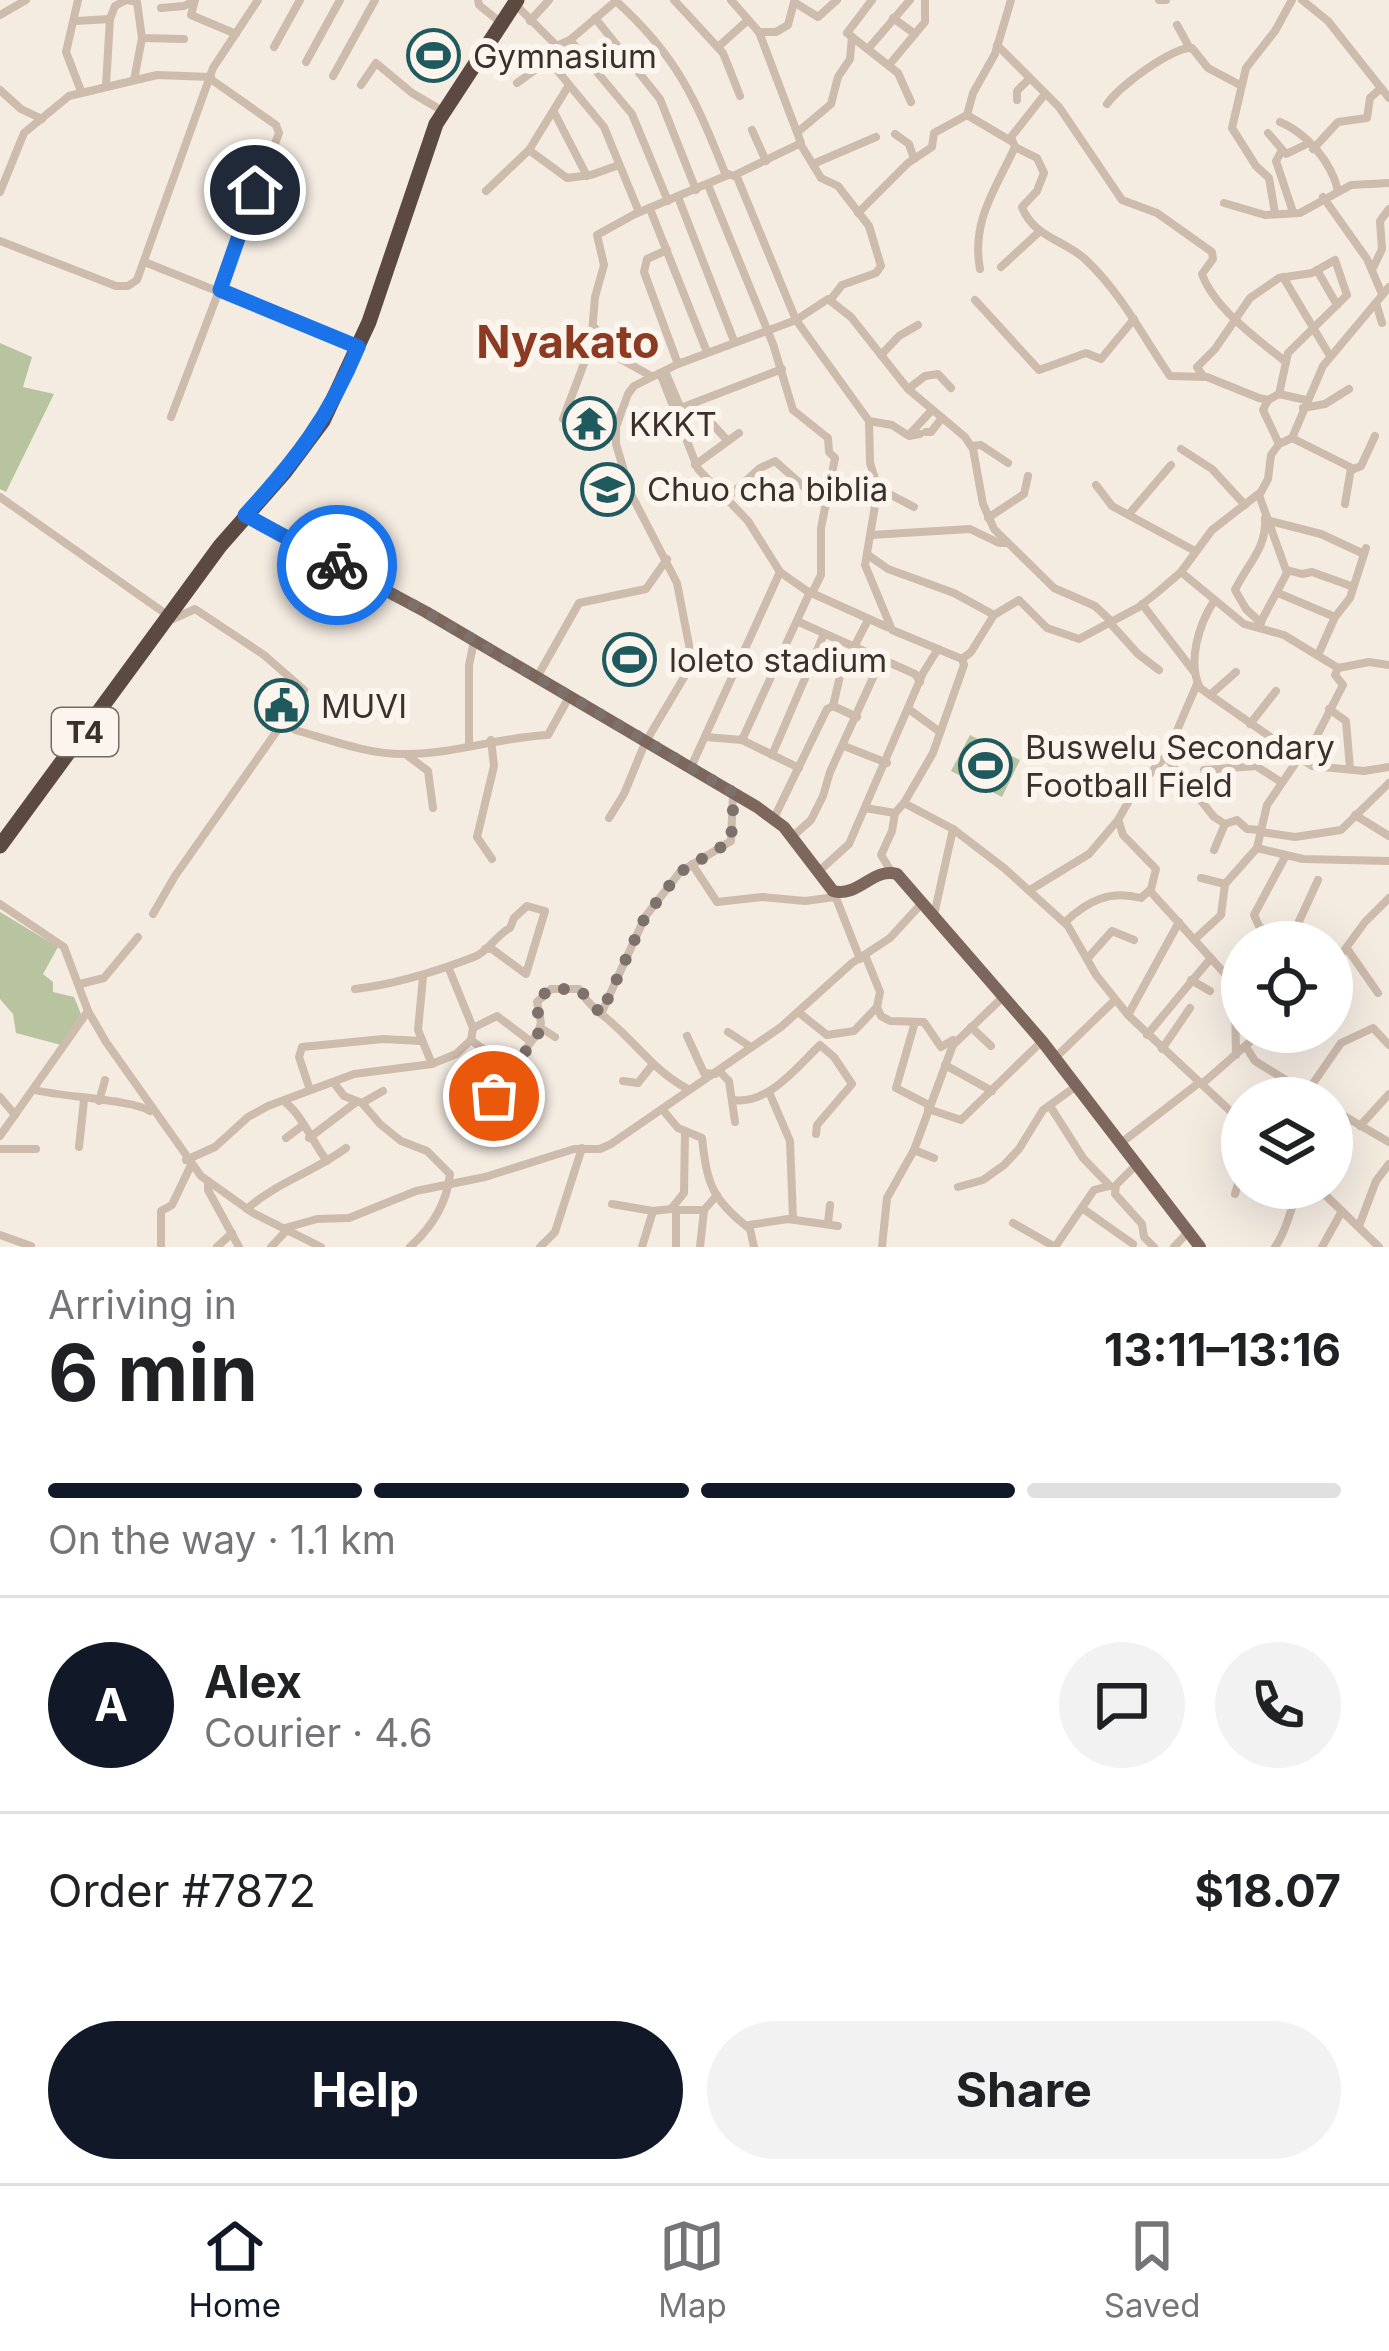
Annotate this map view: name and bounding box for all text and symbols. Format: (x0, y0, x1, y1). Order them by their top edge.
sports icon: Gymnasium (406, 28, 462, 84)
place label: Gymnasium (473, 36, 657, 76)
pin (204, 139, 306, 241)
icon: home (222, 157, 288, 223)
district label: Nyakato (476, 314, 660, 369)
temple icon: KKKT (562, 396, 618, 452)
place label: KKKT (629, 404, 717, 444)
school or university icon: Chuo cha biblia (580, 461, 636, 517)
place label: Chuo cha biblia (647, 469, 888, 509)
courier (277, 505, 397, 625)
icon: bike (304, 532, 370, 598)
sports icon: loleto stadium (602, 632, 658, 688)
place label: loleto stadium (669, 640, 887, 680)
public building icon: MUVI (254, 678, 310, 734)
place label: MUVI (321, 686, 407, 726)
road number: T4 (52, 708, 118, 756)
place label: Buswelu Secondary Football Field (1025, 727, 1335, 805)
sports icon: Buswelu Secondary Football Field (958, 738, 1014, 794)
map controls (1221, 921, 1353, 1209)
button: locate (1221, 921, 1353, 1053)
pin (443, 1045, 545, 1147)
icon: bag (461, 1063, 527, 1129)
button: layers (1221, 1077, 1353, 1209)
text: Arriving in (48, 1281, 237, 1328)
text: 13:11–13:16 (1104, 1322, 1341, 1377)
text: 6 min (48, 1325, 258, 1420)
text: On the way · 1.1 km (48, 1516, 396, 1563)
button: chat (1059, 1642, 1185, 1768)
button: phone (1215, 1642, 1341, 1768)
text: Alex (204, 1654, 302, 1709)
text: A (94, 1677, 128, 1732)
text: Courier · 4.6 (204, 1709, 433, 1756)
text: Order #7872 (48, 1863, 316, 1918)
text: $18.07 (1194, 1863, 1341, 1918)
button: Help (48, 2021, 683, 2159)
button: Share (707, 2021, 1341, 2159)
tab: Home (189, 2213, 281, 2325)
tab: Map (658, 2213, 727, 2325)
tab: Saved (1104, 2213, 1200, 2325)

